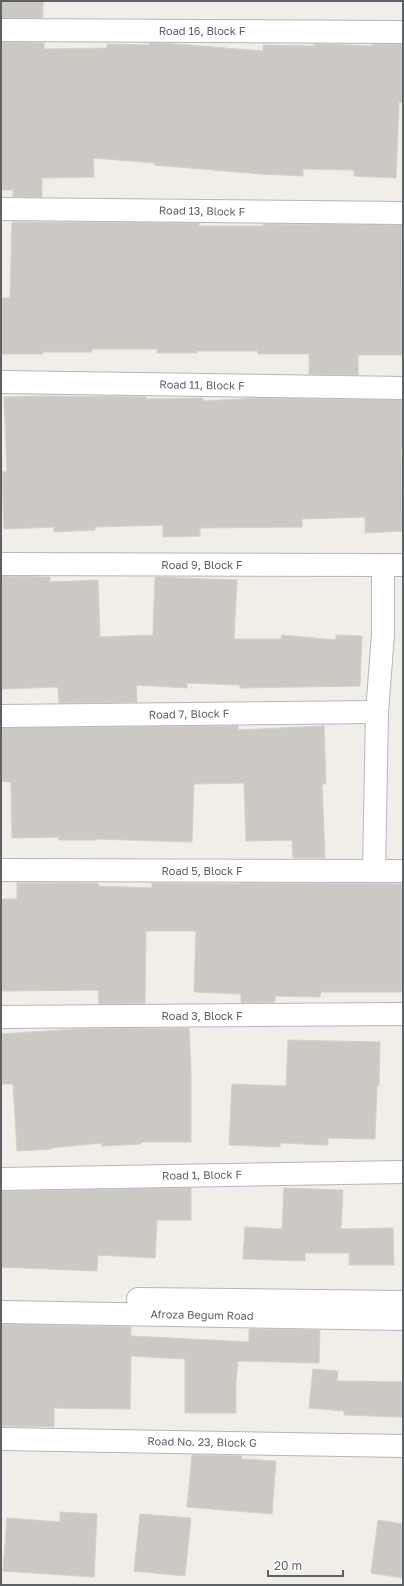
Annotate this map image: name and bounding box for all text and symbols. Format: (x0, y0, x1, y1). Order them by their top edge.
street label: Road 16, Block F (159, 24, 246, 37)
street label: Road 13, Block F (159, 203, 246, 218)
street label: Road 11, Block F (159, 377, 245, 392)
street label: Road 9, Block F (161, 558, 243, 571)
street label: Road 7, Block F (149, 706, 230, 721)
street label: Road 5, Block F (161, 864, 243, 877)
street label: Road 3, Block F (161, 1009, 243, 1022)
street label: Road 1, Block F (162, 1167, 243, 1182)
street label: Afroza Begum Road (150, 1307, 254, 1322)
street label: Road No. 23, Block G (147, 1434, 257, 1449)
scale bar (268, 1552, 343, 1578)
text: 20 m (274, 1558, 302, 1573)

